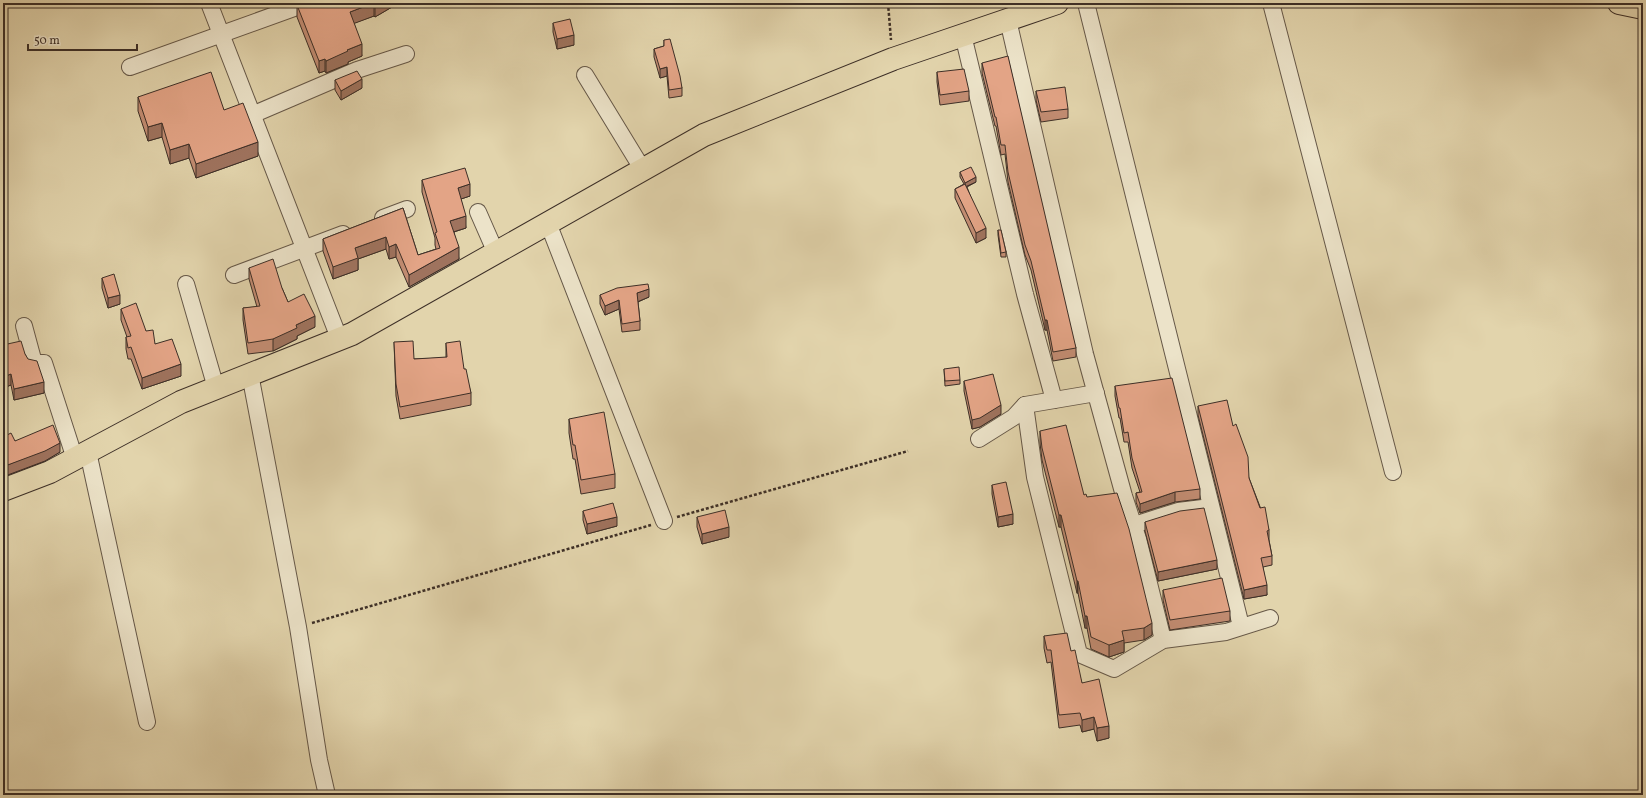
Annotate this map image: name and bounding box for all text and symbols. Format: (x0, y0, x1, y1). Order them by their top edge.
scale bar (28, 26, 137, 52)
text: 50 m (34, 33, 60, 49)

